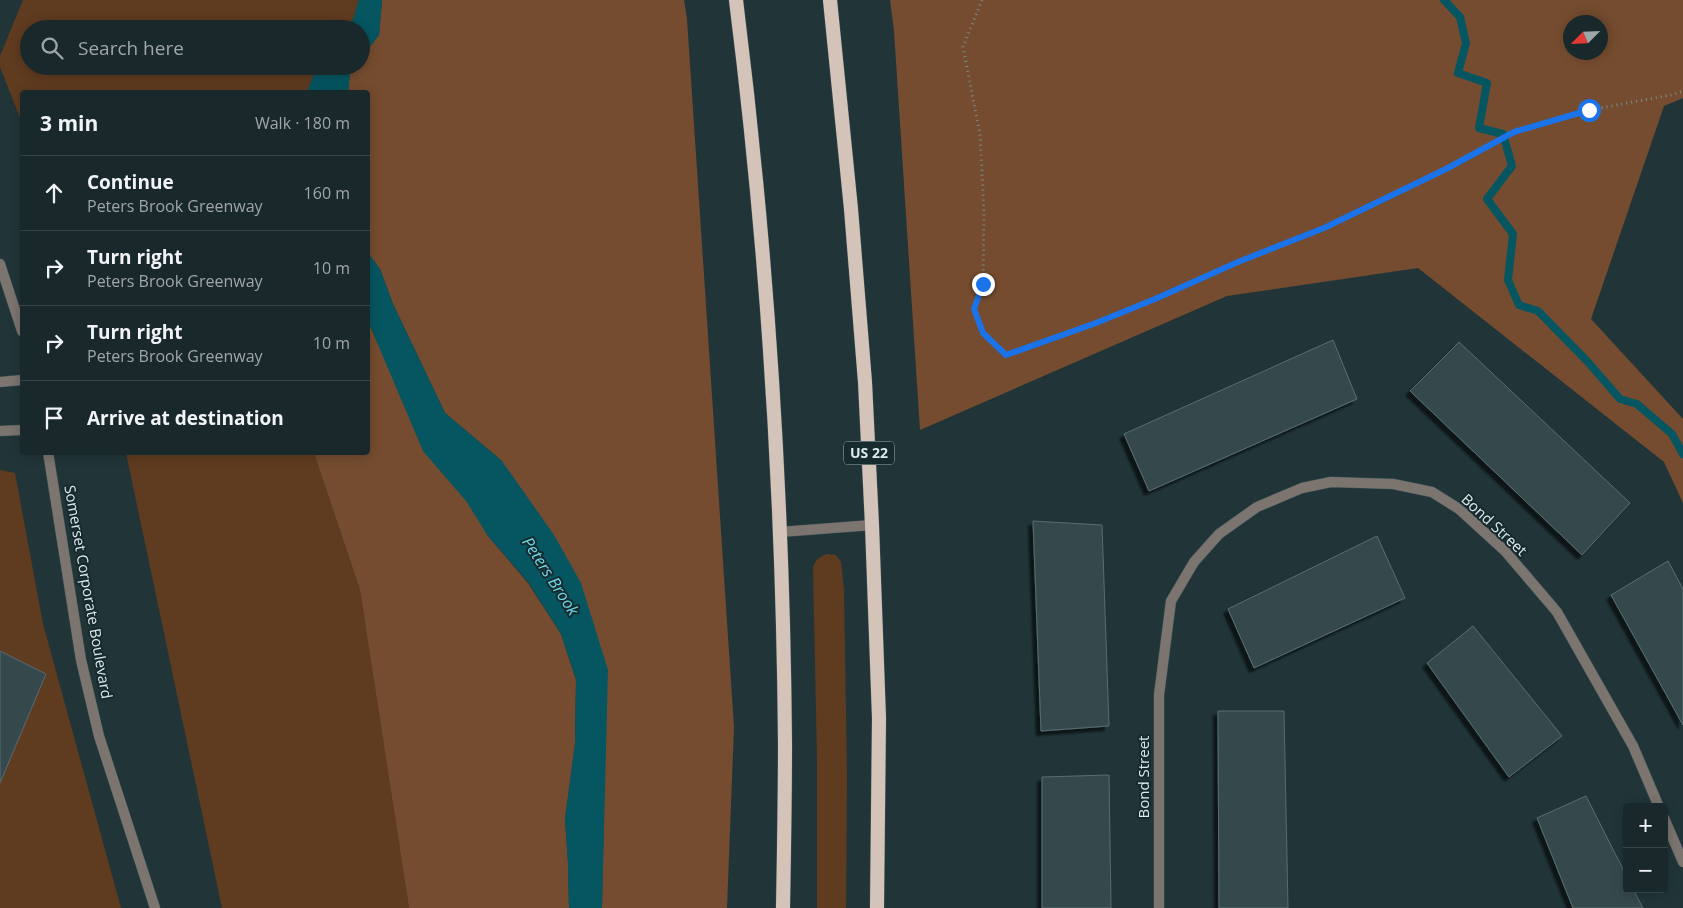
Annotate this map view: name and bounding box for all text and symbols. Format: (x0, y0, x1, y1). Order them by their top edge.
north arrow (1563, 15, 1608, 60)
search box (20, 20, 370, 75)
icon: search (38, 34, 66, 62)
text: Search here (78, 35, 184, 61)
route start (1578, 99, 1601, 122)
text: 3 min (40, 109, 98, 137)
text: Walk · 180 m (255, 112, 350, 134)
text: Continue (87, 169, 174, 195)
icon: ahead (40, 179, 68, 207)
text: 160 m (304, 182, 350, 204)
text: Peters Brook Greenway (87, 195, 263, 217)
text: Turn right (87, 244, 182, 270)
icon: right (40, 254, 68, 282)
text: 10 m (313, 257, 350, 279)
text: Peters Brook Greenway (87, 270, 263, 292)
route end (972, 273, 995, 296)
text: Turn right (87, 319, 182, 345)
icon: right (40, 329, 68, 357)
text: 10 m (313, 332, 350, 354)
text: Peters Brook Greenway (87, 345, 263, 367)
icon: arrive (40, 404, 68, 432)
text: Arrive at destination (87, 405, 284, 431)
road number: US 22 (844, 442, 894, 464)
street label: Somerset Corporate Boulevard (60, 483, 118, 700)
street label: Bond Street (1458, 489, 1532, 560)
water label: Peters Brook (517, 533, 585, 620)
street label: Bond Street (1133, 736, 1153, 818)
map controls (1623, 803, 1668, 893)
button: + (1623, 803, 1668, 848)
button: − (1623, 848, 1668, 893)

